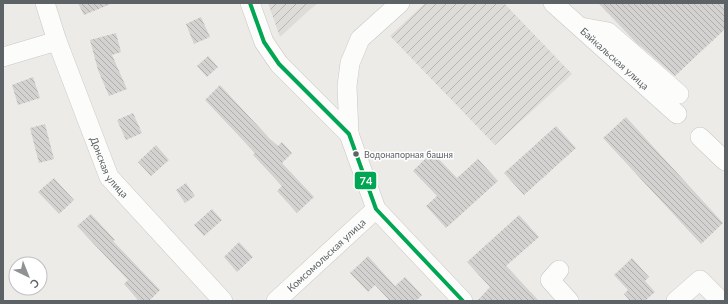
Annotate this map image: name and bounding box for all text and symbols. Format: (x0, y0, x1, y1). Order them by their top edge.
street label: Байкальская улица (578, 25, 651, 92)
street label: Донская улица (88, 135, 131, 200)
marker: Водонапорная башня (351, 149, 361, 159)
place label: Водонапорная башня (364, 149, 453, 160)
line badge: 74 (354, 171, 377, 190)
text: 74 (360, 174, 373, 187)
street label: Комсомольская улица (284, 216, 368, 294)
north arrow (8, 256, 48, 296)
text: С (28, 276, 42, 291)

